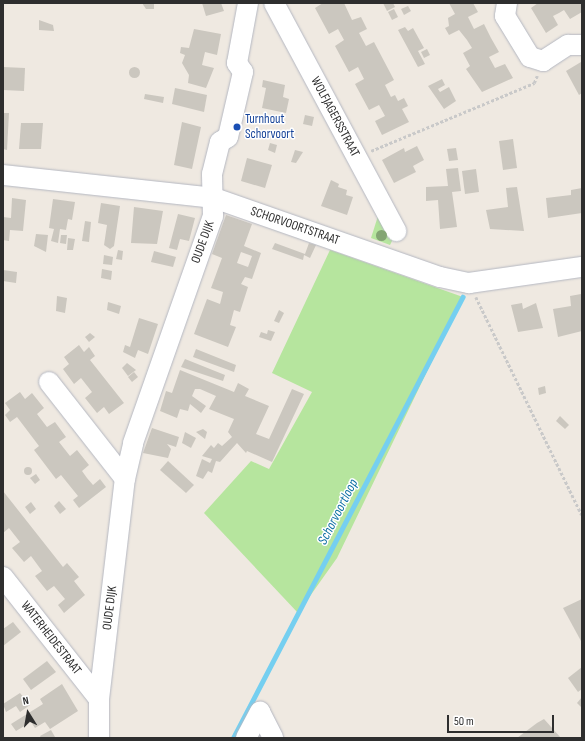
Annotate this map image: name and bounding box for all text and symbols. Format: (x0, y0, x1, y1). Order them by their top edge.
street label: WOLFJAGERSSTRAAT (307, 74, 363, 160)
place label: Turnhout Schorvoort (245, 112, 294, 143)
marker: Turnhout Schorvoort (232, 122, 242, 132)
street label: SCHORVOORTSTRAAT (248, 203, 342, 249)
street label: OUDE DIJK (188, 219, 218, 265)
water label: Schorvoortloop (314, 476, 362, 548)
street label: OUDE DIJK (100, 585, 120, 631)
street label: WATERHEIDESTRAAT (17, 598, 85, 678)
north arrow (8, 693, 48, 733)
text: N (21, 694, 30, 708)
scale bar (449, 707, 556, 733)
text: 50 m (454, 714, 474, 729)

